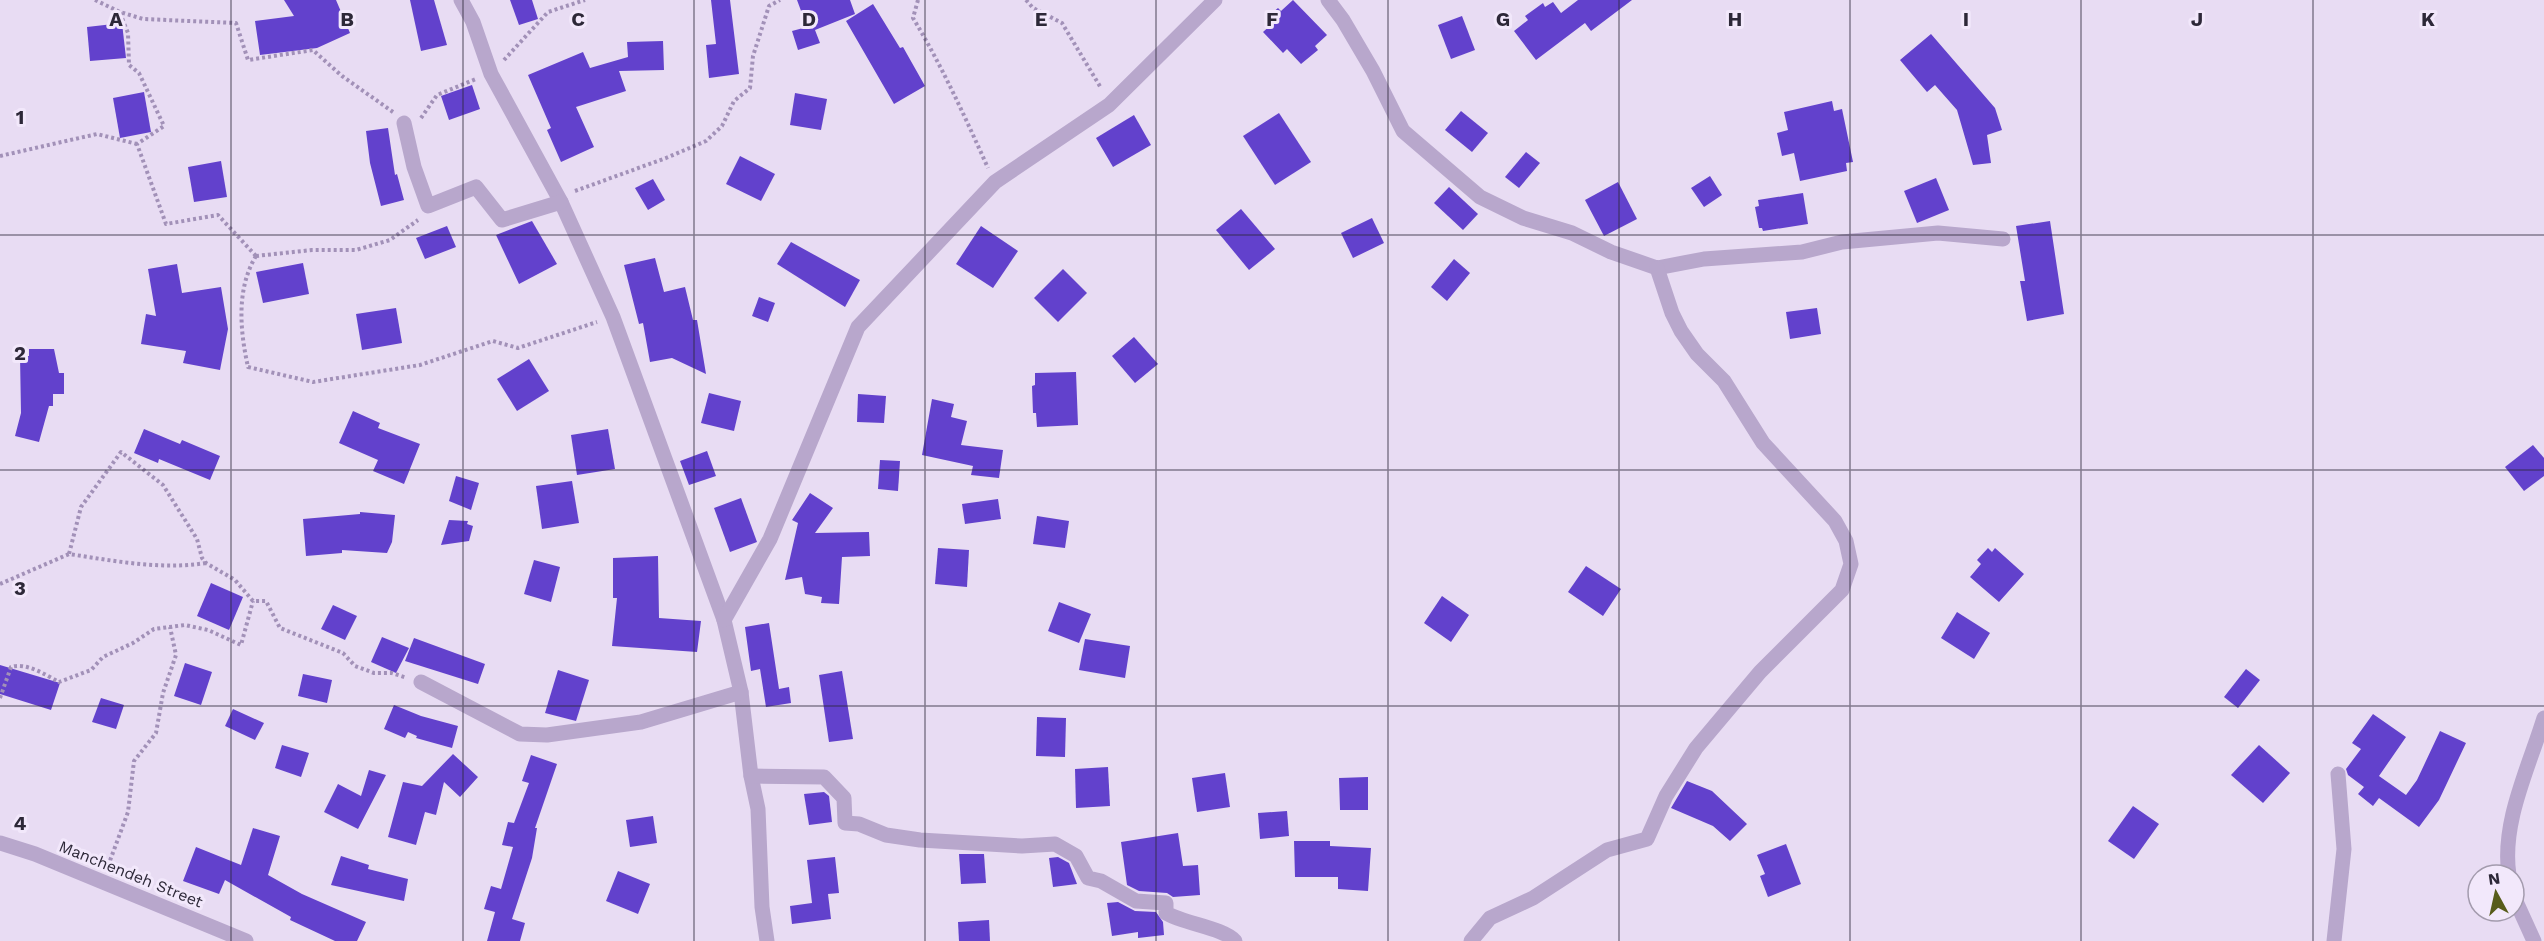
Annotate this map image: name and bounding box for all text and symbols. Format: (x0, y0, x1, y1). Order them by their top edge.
text: A (109, 7, 123, 31)
text: B (340, 7, 354, 31)
text: C (571, 7, 585, 31)
text: D (802, 7, 816, 31)
text: E (1035, 7, 1047, 31)
text: F (1266, 7, 1278, 31)
text: G (1496, 7, 1510, 31)
text: H (1728, 7, 1742, 31)
text: I (1963, 7, 1969, 31)
text: J (2191, 7, 2203, 31)
text: K (2421, 7, 2435, 31)
text: 1 (16, 105, 24, 129)
text: 2 (14, 341, 26, 365)
text: 3 (14, 576, 26, 600)
text: 4 (14, 811, 27, 835)
street label: Manchendeh Street (56, 836, 206, 912)
north arrow (2466, 863, 2526, 923)
text: N (2487, 868, 2501, 889)

